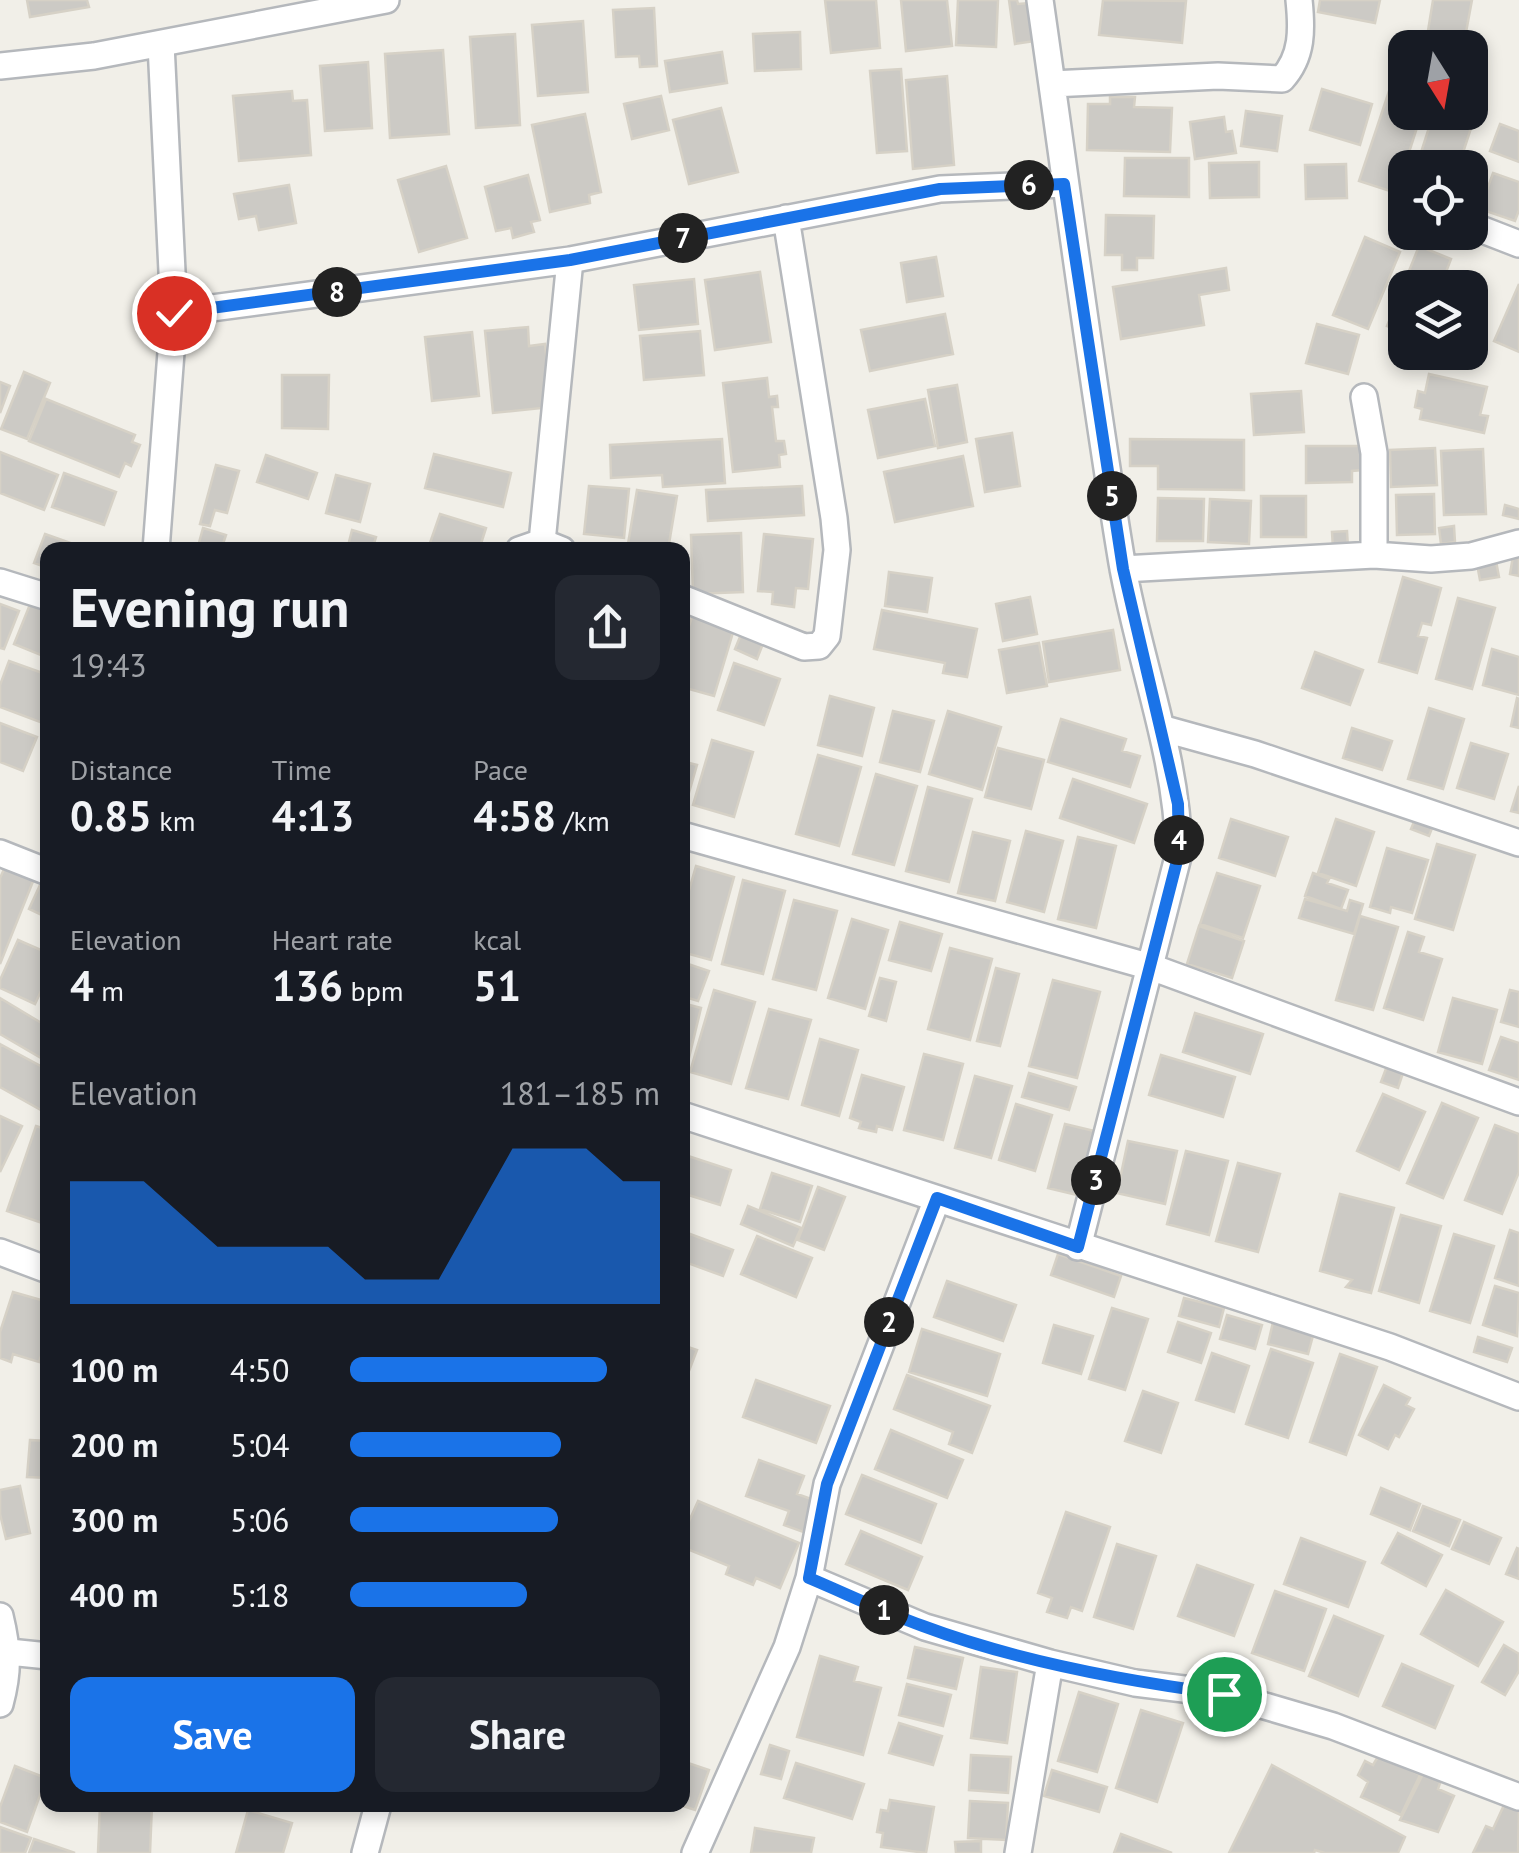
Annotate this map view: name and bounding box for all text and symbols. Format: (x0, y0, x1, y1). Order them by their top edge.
north arrow (1388, 30, 1488, 130)
map controls (1388, 30, 1488, 370)
button: locate (1388, 150, 1488, 250)
pin: 6 (1004, 160, 1054, 210)
text: 6 (1021, 166, 1037, 203)
pin: 7 (658, 213, 708, 263)
text: 7 (675, 219, 691, 256)
pin: 8 (312, 267, 362, 317)
button: layers (1388, 270, 1488, 370)
pin (132, 271, 217, 356)
text: 8 (329, 273, 345, 310)
icon: check (147, 286, 202, 341)
pin: 5 (1087, 471, 1137, 521)
text: 5 (1104, 477, 1120, 514)
text: Evening run (70, 571, 350, 642)
button: share (555, 575, 660, 680)
text: 19:43 (70, 644, 147, 686)
text: Distance (70, 751, 173, 788)
text: Time (272, 751, 332, 788)
text: Pace (473, 751, 528, 788)
text: 0.85 (70, 788, 152, 843)
text: 4:13 (272, 788, 354, 843)
text: 4:58 (473, 788, 556, 843)
text: km (152, 802, 195, 839)
text: /km (556, 802, 610, 839)
pin: 4 (1154, 815, 1204, 865)
text: 4 (1171, 821, 1187, 858)
text: Elevation (70, 921, 182, 958)
text: Heart rate (272, 921, 393, 958)
text: kcal (473, 921, 521, 958)
text: 4 (70, 958, 94, 1013)
text: 136 (272, 958, 343, 1013)
text: 51 (473, 958, 521, 1013)
text: m (94, 972, 124, 1009)
text: bpm (343, 972, 404, 1009)
text: Elevation (70, 1072, 197, 1114)
text: 181–185 m (500, 1072, 660, 1114)
pin: 3 (1071, 1155, 1121, 1205)
text: 3 (1088, 1161, 1104, 1198)
pin: 2 (864, 1297, 914, 1347)
text: 2 (881, 1303, 897, 1340)
text: 100 m (70, 1349, 158, 1391)
text: 4:50 (230, 1349, 289, 1391)
text: 200 m (70, 1424, 158, 1466)
text: 5:04 (230, 1424, 289, 1466)
text: 300 m (70, 1499, 158, 1541)
text: 5:06 (230, 1499, 289, 1541)
text: 400 m (70, 1574, 158, 1616)
text: 5:18 (230, 1574, 289, 1616)
pin: 1 (859, 1585, 909, 1635)
text: 1 (876, 1591, 892, 1628)
pin (1182, 1652, 1267, 1737)
icon: arrive (1197, 1667, 1252, 1722)
button: Save (70, 1677, 355, 1792)
button: Share (375, 1677, 660, 1792)

